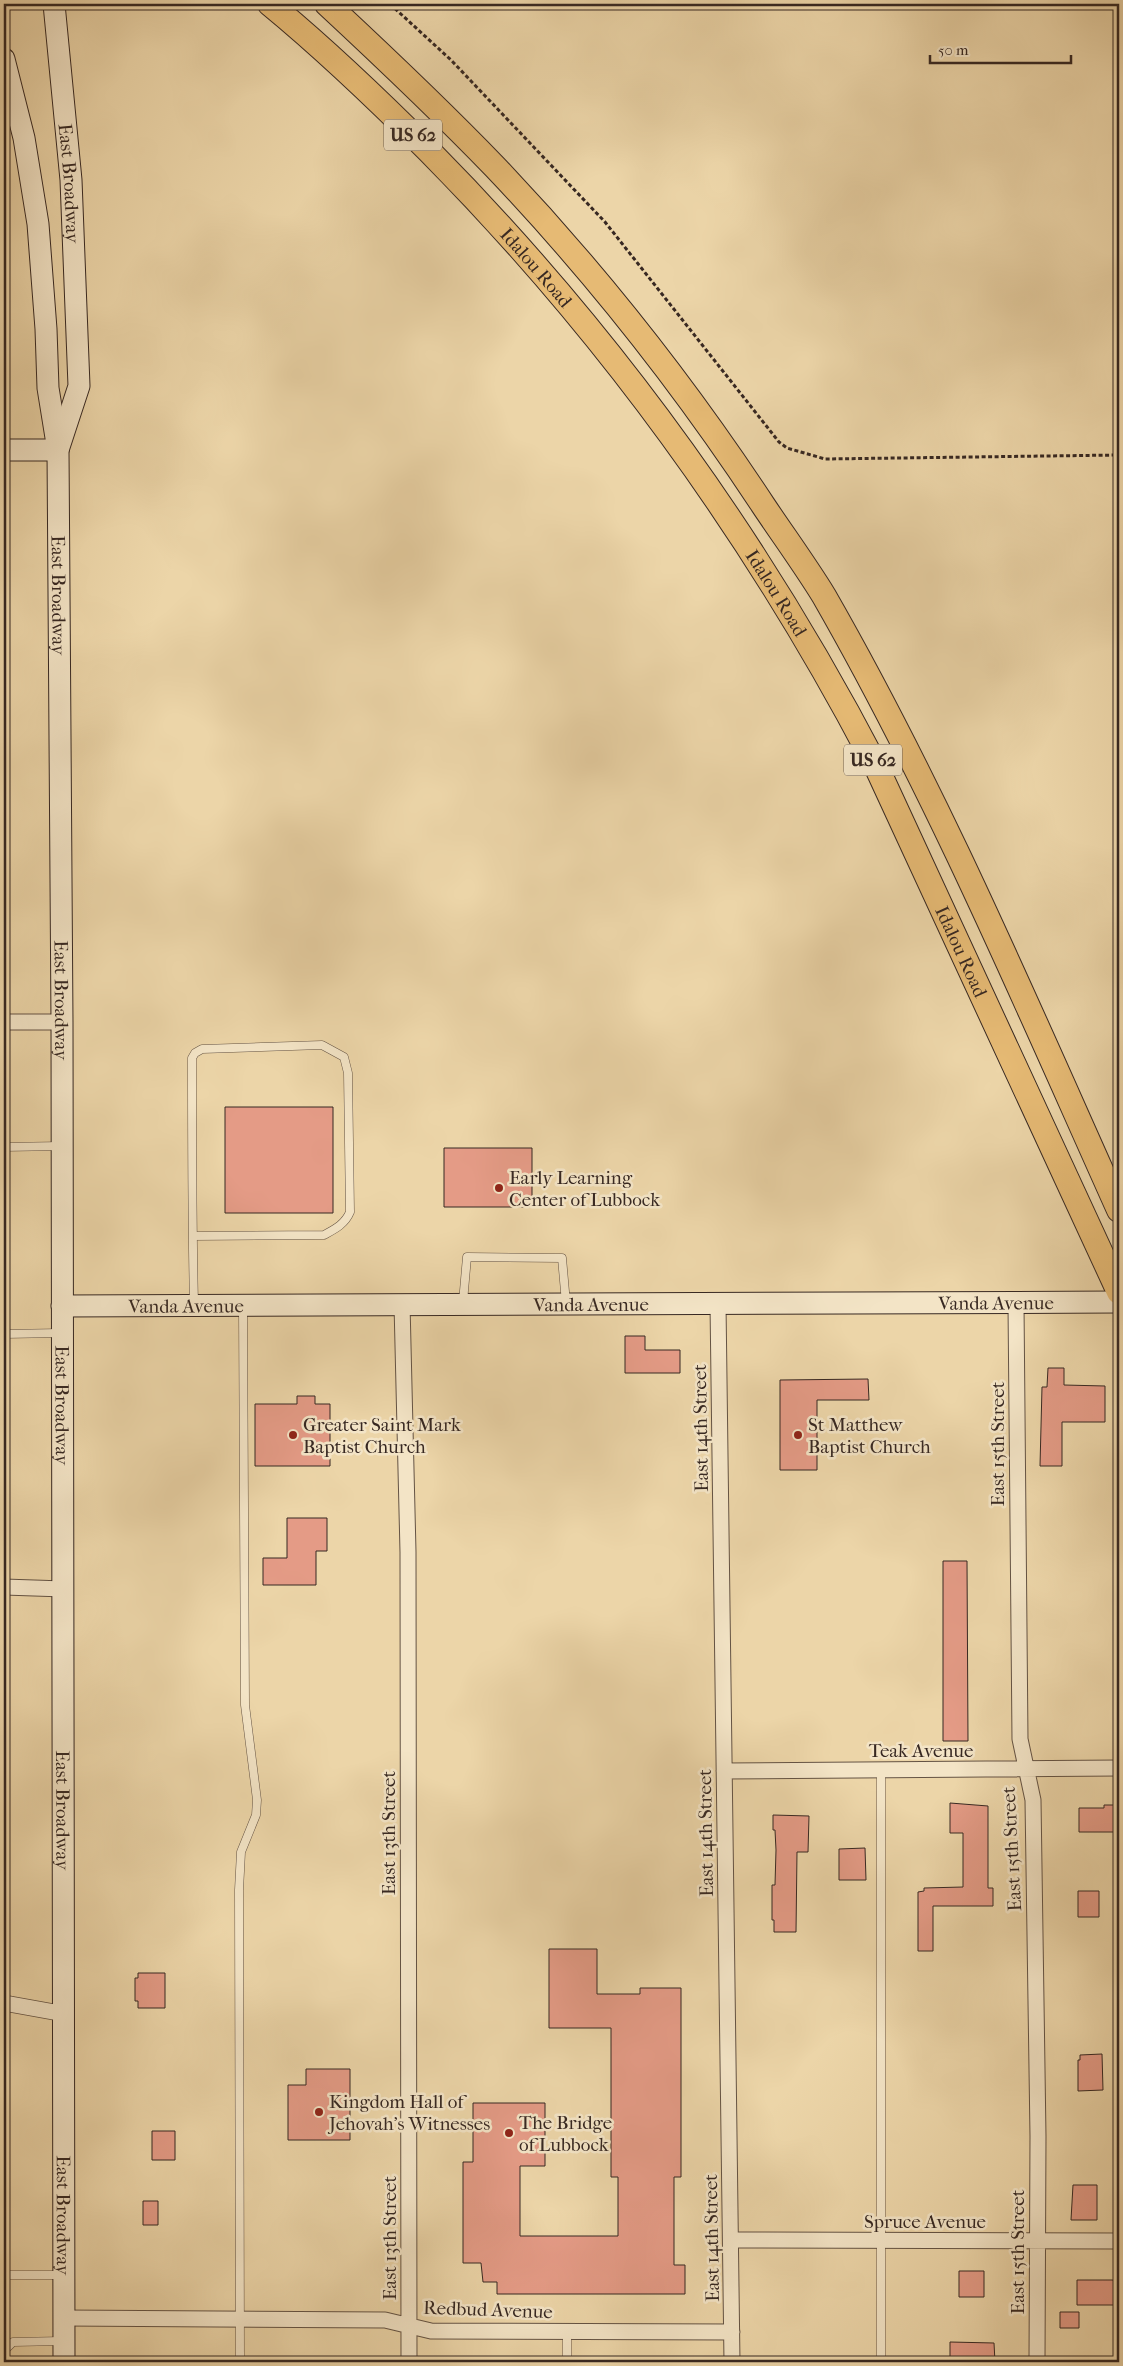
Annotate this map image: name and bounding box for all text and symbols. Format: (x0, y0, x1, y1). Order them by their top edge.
scale bar (930, 32, 1072, 64)
text: 50 m (938, 41, 969, 59)
road number: US 62 (384, 120, 442, 150)
street label: East Broadway (54, 123, 83, 244)
street label: Idalou Road (495, 224, 577, 313)
street label: East Broadway (47, 535, 69, 656)
street label: Idalou Road (741, 546, 811, 641)
road number: US 62 (844, 744, 902, 776)
street label: Idalou Road (930, 903, 992, 1002)
street label: East Broadway (49, 940, 72, 1061)
place label: Early Learning Center of Lubbock (509, 1167, 660, 1211)
marker: Early Learning Center of Lubbock (493, 1182, 505, 1194)
street label: Vanda Avenue (937, 1292, 1054, 1315)
street label: Vanda Avenue (532, 1294, 649, 1316)
street label: Vanda Avenue (127, 1295, 244, 1318)
street label: East Broadway (50, 1345, 73, 1466)
street label: East 14th Street (689, 1364, 713, 1492)
street label: East 15th Street (987, 1381, 1009, 1506)
place label: Greater Saint Mark Baptist Church (303, 1414, 461, 1458)
place label: St Matthew Baptist Church (808, 1414, 931, 1458)
marker: Greater Saint Mark Baptist Church (287, 1429, 299, 1441)
marker: St Matthew Baptist Church (792, 1429, 804, 1441)
street label: Teak Avenue (869, 1740, 973, 1762)
street label: East Broadway (51, 1750, 73, 1871)
street label: East 14th Street (694, 1769, 718, 1897)
street label: East 13th Street (378, 1771, 400, 1895)
street label: East 15th Street (998, 1786, 1026, 1912)
place label: Kingdom Hall of Jehovah's Witnesses (327, 2091, 490, 2135)
marker: Kingdom Hall of Jehovah's Witnesses (313, 2106, 325, 2118)
place label: The Bridge of Lubbock (519, 2112, 612, 2156)
marker: The Bridge of Lubbock (503, 2127, 515, 2139)
street label: East Broadway (52, 2155, 74, 2276)
street label: East 14th Street (700, 2174, 724, 2302)
street label: East 13th Street (379, 2176, 401, 2300)
street label: East 15th Street (1007, 2189, 1029, 2314)
street label: Spruce Avenue (864, 2211, 986, 2233)
street label: Redbud Avenue (423, 2297, 553, 2323)

